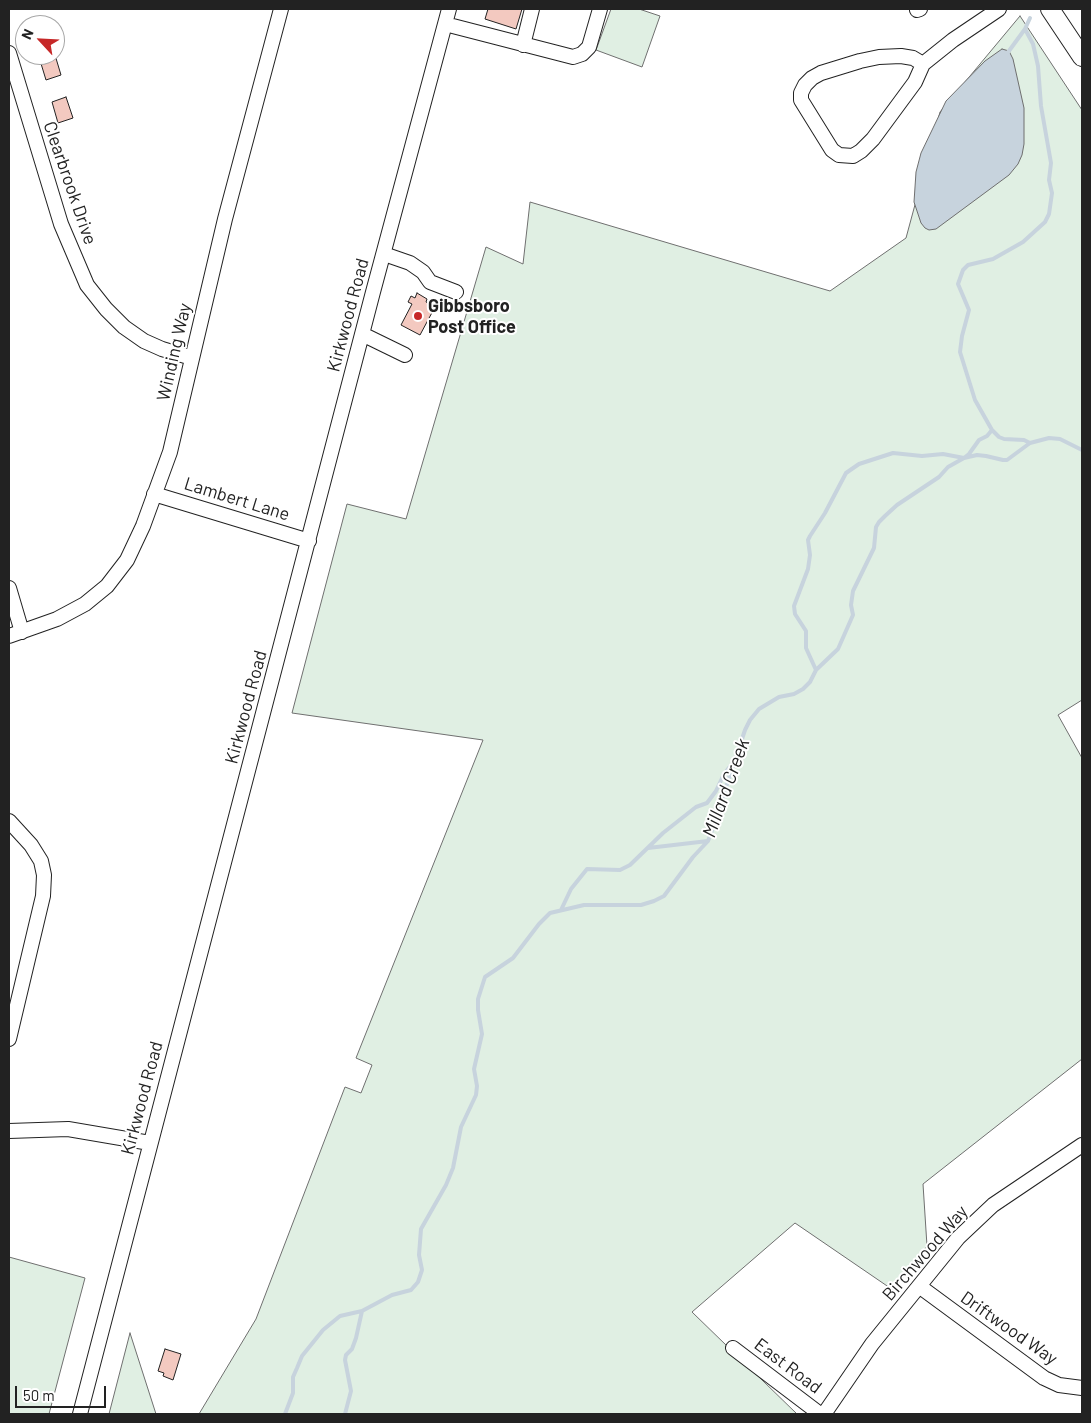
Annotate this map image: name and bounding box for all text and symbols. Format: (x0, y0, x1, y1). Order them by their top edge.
north arrow (15, 15, 65, 65)
text: N (17, 26, 37, 42)
street label: Clearbrook Drive (39, 119, 101, 247)
street label: Kirkwood Road (322, 256, 374, 374)
place label: Gibbsboro Post Office (428, 295, 516, 338)
street label: Winding Way (152, 301, 196, 403)
marker: Gibbsboro Post Office (412, 310, 424, 322)
street label: Lambert Lane (182, 473, 292, 525)
street label: Kirkwood Road (220, 648, 272, 766)
water label: Millard Creek (698, 735, 754, 841)
street label: Kirkwood Road (116, 1039, 168, 1157)
street label: Birchwood Way (878, 1201, 972, 1305)
street label: Driftwood Way (956, 1287, 1062, 1369)
street label: East Road (750, 1334, 826, 1398)
scale bar (18, 1376, 109, 1408)
text: 50 m (23, 1386, 55, 1404)

